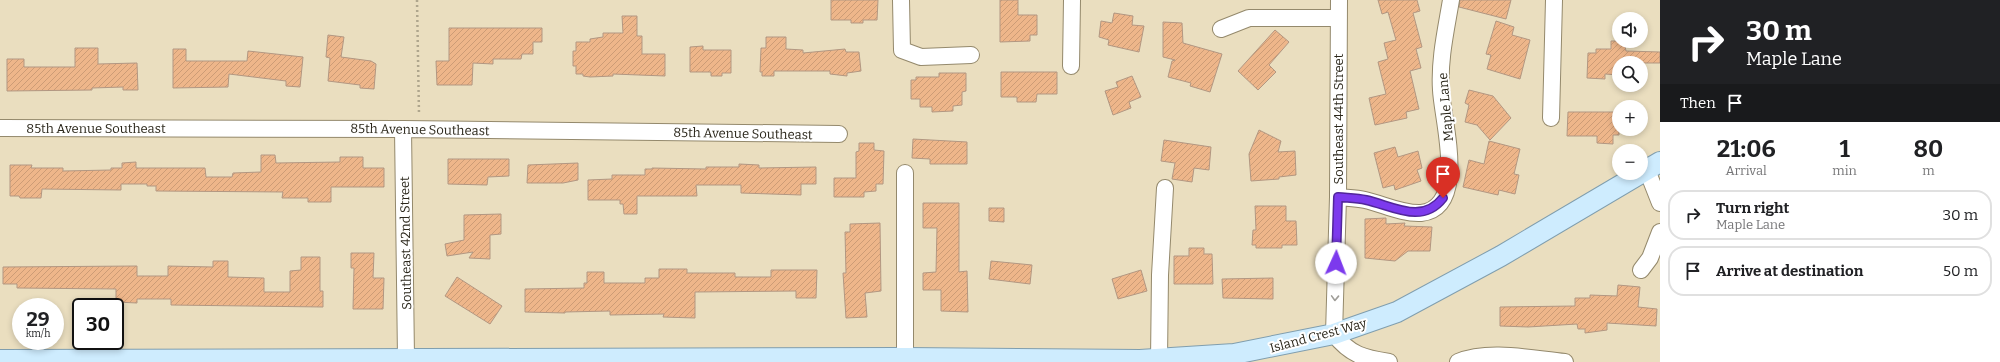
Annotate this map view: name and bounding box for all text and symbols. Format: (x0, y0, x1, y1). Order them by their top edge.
map controls (1612, 12, 1648, 180)
button: sound (1612, 12, 1648, 48)
text: 30 m (1746, 14, 1812, 47)
icon: right (1680, 16, 1732, 68)
text: Maple Lane (1746, 48, 1842, 70)
street label: Southeast 44th Street (1331, 53, 1346, 184)
button: search (1612, 56, 1648, 92)
street label: Maple Lane (1435, 72, 1456, 142)
icon: arrive (1724, 92, 1746, 114)
text: Then (1680, 94, 1716, 112)
button: + (1612, 100, 1648, 136)
street label: 85th Avenue Southeast (26, 121, 166, 136)
street label: 85th Avenue Southeast (350, 121, 490, 138)
street label: 85th Avenue Southeast (673, 125, 813, 142)
text: 21:06 (1717, 135, 1776, 163)
text: 1 (1839, 135, 1850, 163)
text: 80 (1914, 135, 1943, 163)
button: − (1612, 144, 1648, 180)
pin (1426, 157, 1460, 198)
icon: arrive (1432, 163, 1454, 185)
text: Arrival (1726, 163, 1767, 178)
text: min (1832, 163, 1857, 178)
text: m (1922, 163, 1935, 178)
street label: Southeast 42nd Street (397, 176, 414, 310)
text: Turn right (1716, 199, 1789, 217)
icon: right (1682, 204, 1704, 226)
text: 30 m (1943, 206, 1978, 224)
text: Maple Lane (1716, 217, 1785, 232)
position arrow (1315, 242, 1357, 284)
icon: arrive (1682, 260, 1704, 282)
text: Arrive at destination (1716, 262, 1863, 280)
text: 50 m (1943, 262, 1978, 280)
one-way arrow (1331, 295, 1339, 301)
speed limit sign: 30 (72, 298, 124, 350)
text: 29 (26, 307, 50, 331)
street label: Island Crest Way (1268, 315, 1368, 356)
text: km/h (26, 328, 50, 340)

